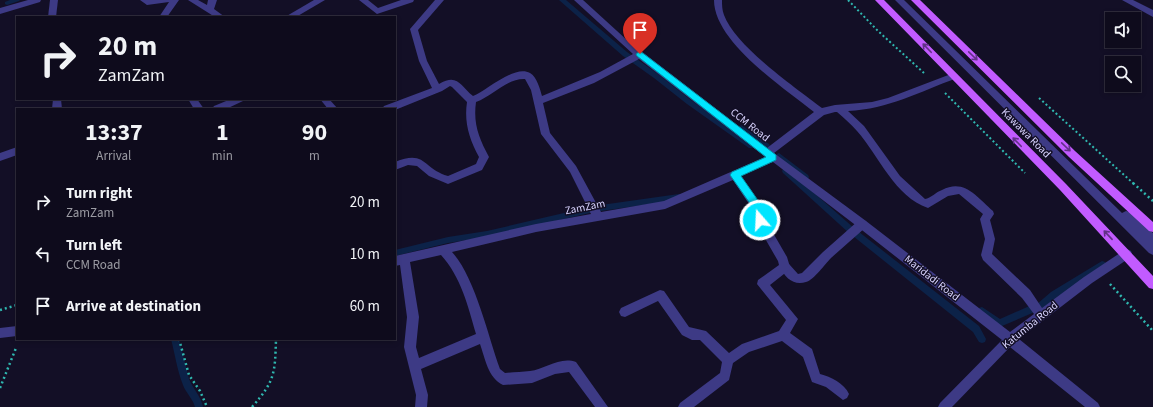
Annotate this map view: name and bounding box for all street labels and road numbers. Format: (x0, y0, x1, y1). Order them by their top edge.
street label: CCM Road (727, 105, 773, 145)
street label: Kawawa Road (998, 105, 1054, 161)
street label: ZamZam (564, 196, 606, 218)
street label: Maridadi Road (901, 252, 963, 304)
street label: Katumba Road (999, 298, 1061, 352)

